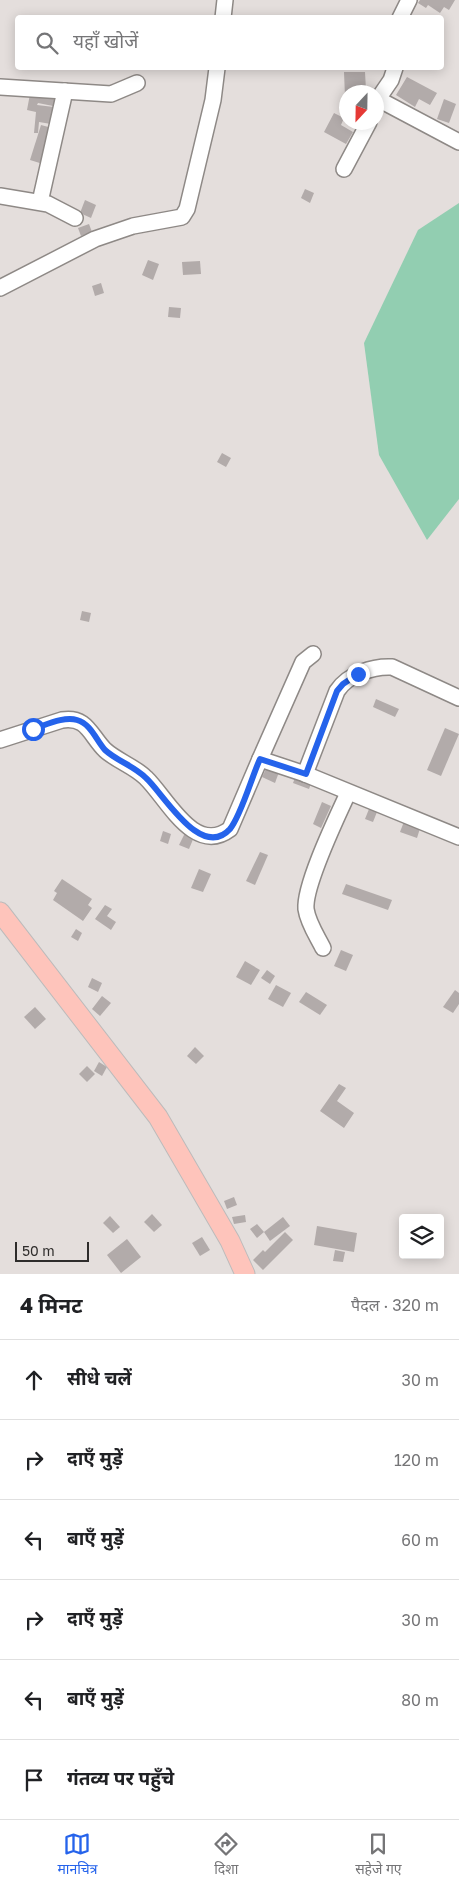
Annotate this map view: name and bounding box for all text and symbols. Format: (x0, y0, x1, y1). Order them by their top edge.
search box (15, 15, 444, 70)
icon: search (33, 29, 61, 57)
text: यहाँ खोजें (73, 29, 138, 52)
north arrow (339, 85, 384, 130)
route end (347, 663, 370, 686)
route start (22, 718, 45, 741)
map controls (399, 1214, 444, 1259)
button: layers (399, 1214, 444, 1259)
scale bar (15, 1239, 89, 1262)
text: 50 m (22, 1242, 55, 1259)
text: 4 मिनट (20, 1292, 82, 1318)
text: पैदल · 320 m (351, 1295, 439, 1315)
icon: ahead (20, 1366, 48, 1394)
text: सीधे चलें (67, 1366, 132, 1389)
text: 30 m (402, 1370, 439, 1390)
icon: right (20, 1446, 48, 1474)
text: दाएँ मुड़ें (67, 1446, 123, 1469)
text: 120 m (394, 1450, 439, 1470)
icon: left (20, 1526, 48, 1554)
text: बाएँ मुड़ें (67, 1526, 124, 1549)
text: 60 m (401, 1530, 439, 1550)
icon: right (20, 1606, 48, 1634)
text: दाएँ मुड़ें (67, 1606, 123, 1629)
text: 30 m (402, 1610, 439, 1630)
icon: left (20, 1686, 48, 1714)
text: बाएँ मुड़ें (67, 1686, 124, 1709)
text: 80 m (401, 1690, 439, 1710)
icon: arrive (20, 1766, 48, 1794)
text: गंतव्य पर पहुँचे (67, 1766, 174, 1789)
tab: मानचित्र (57, 1830, 97, 1880)
tab: दिशा (212, 1830, 240, 1880)
tab: सहेजे गए (355, 1830, 402, 1880)

